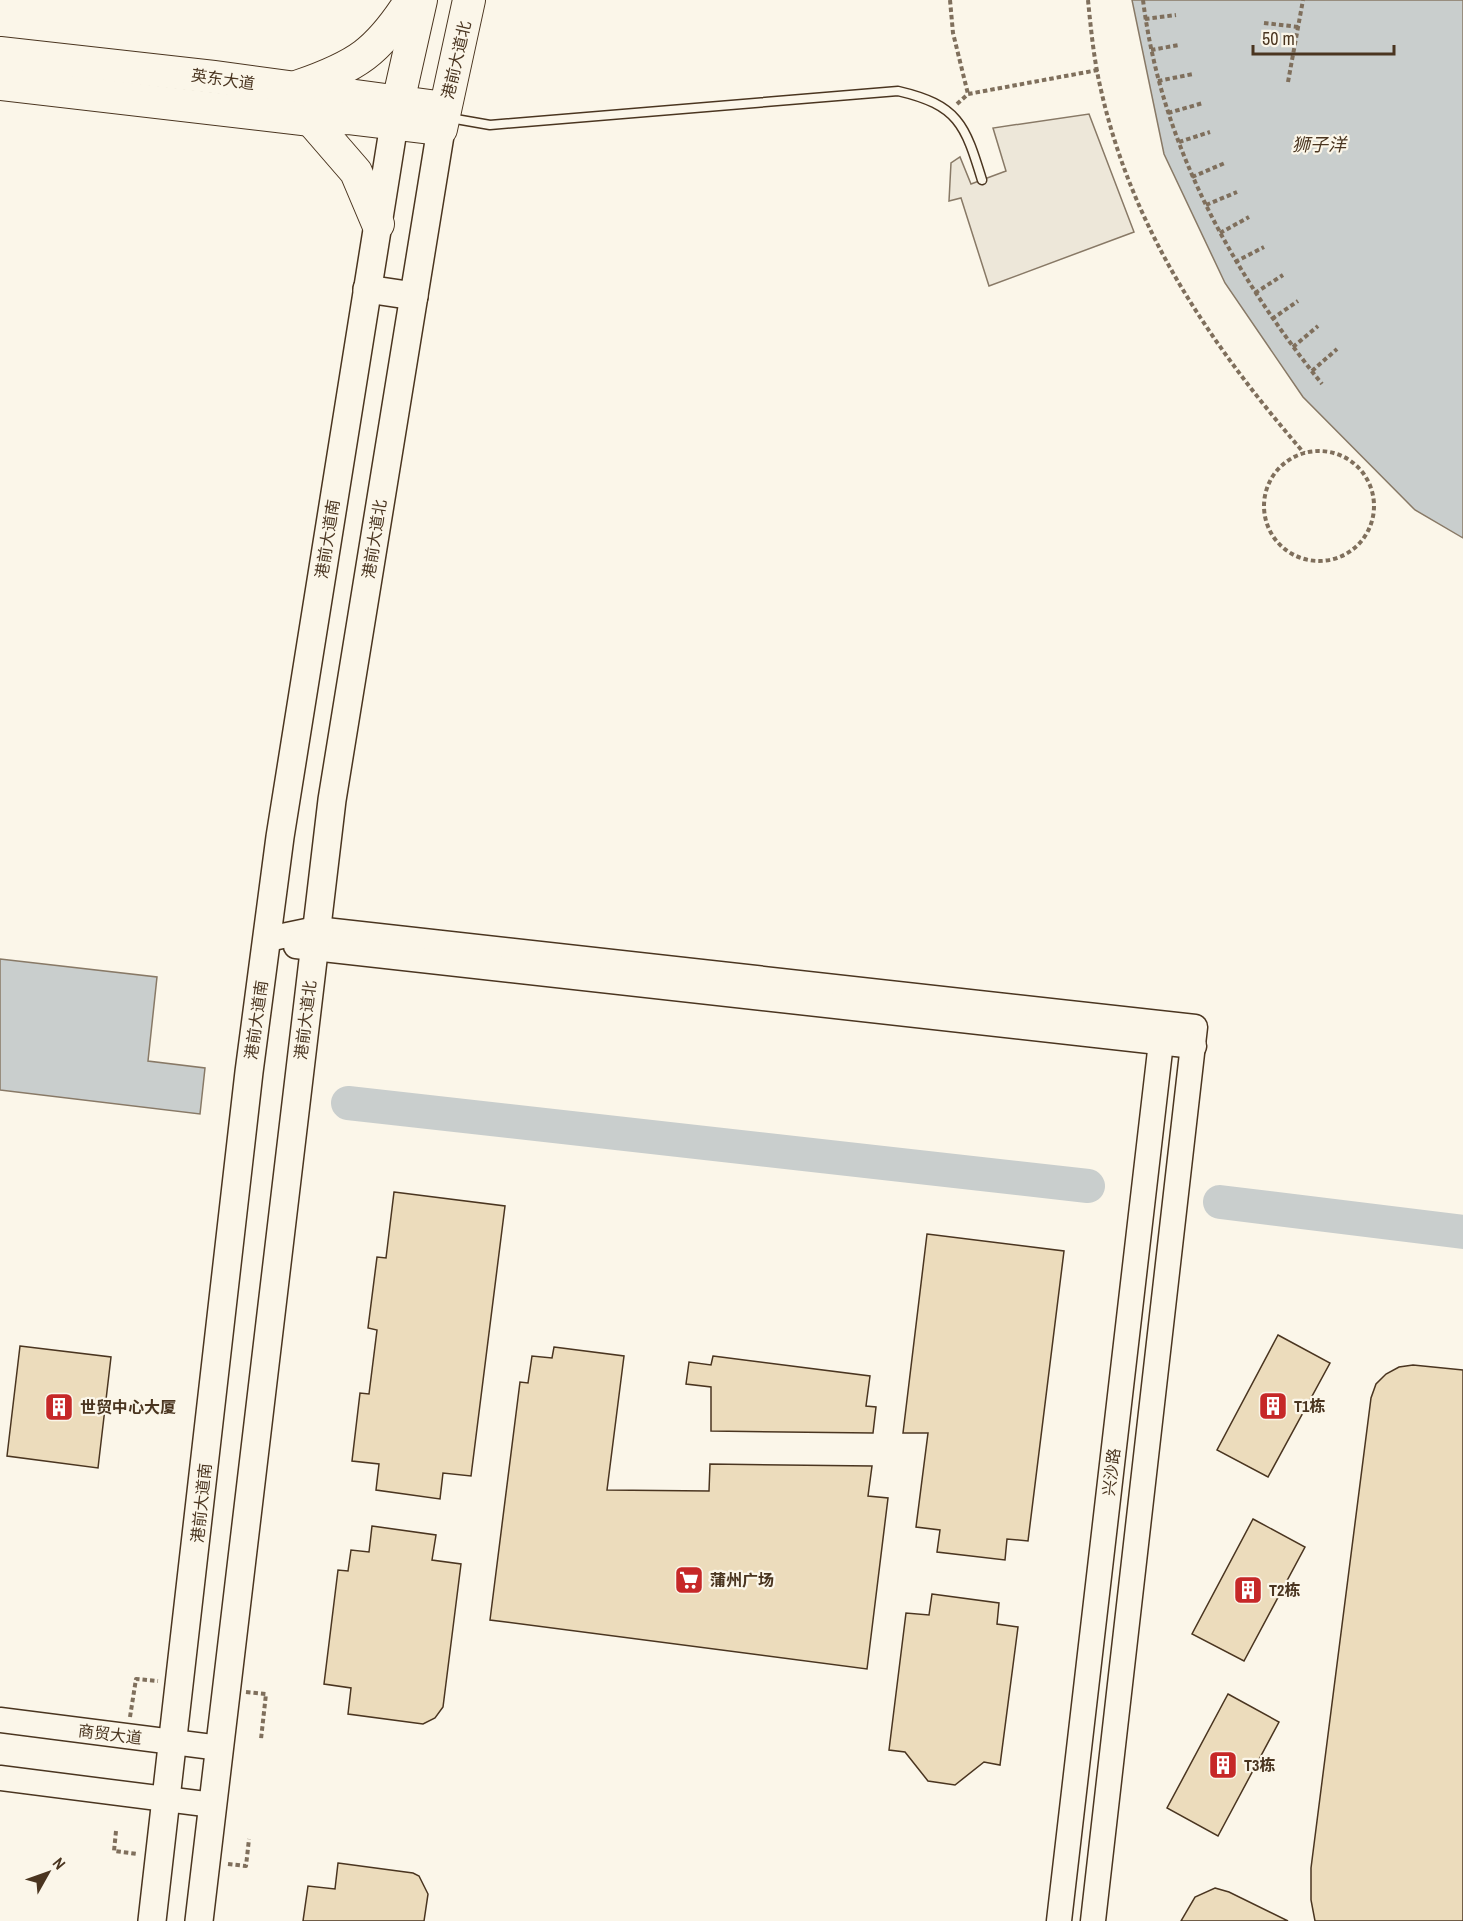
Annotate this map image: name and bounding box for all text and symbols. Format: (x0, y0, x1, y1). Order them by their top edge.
scale bar (1253, 18, 1394, 56)
street label: 港前大道北 (436, 19, 476, 101)
text: 50 m (1262, 26, 1295, 51)
street label: 英东大道 (190, 64, 256, 94)
water label: 狮子洋 (1292, 132, 1348, 157)
street label: 港前大道南 (310, 498, 344, 580)
street label: 港前大道北 (357, 498, 391, 580)
street label: 港前大道南 (240, 979, 272, 1061)
street label: 港前大道北 (289, 979, 321, 1061)
building icon: T1栋 (1257, 1390, 1289, 1422)
building icon: 世贸中心大厦 (43, 1391, 75, 1423)
place label: T1栋 (1294, 1395, 1325, 1417)
place label: 世贸中心大厦 (80, 1396, 176, 1418)
street label: 兴沙路 (1097, 1447, 1125, 1497)
street label: 港前大道南 (186, 1462, 216, 1544)
supermarket icon: 蒲州广场 (673, 1564, 705, 1596)
place label: 蒲州广场 (710, 1569, 774, 1591)
building icon: T2栋 (1232, 1574, 1264, 1606)
place label: T2栋 (1269, 1579, 1300, 1601)
street label: 商贸大道 (77, 1719, 143, 1749)
building icon: T3栋 (1207, 1749, 1239, 1781)
place label: T3栋 (1244, 1754, 1275, 1776)
north arrow (18, 1843, 78, 1903)
text: N (48, 1853, 71, 1874)

